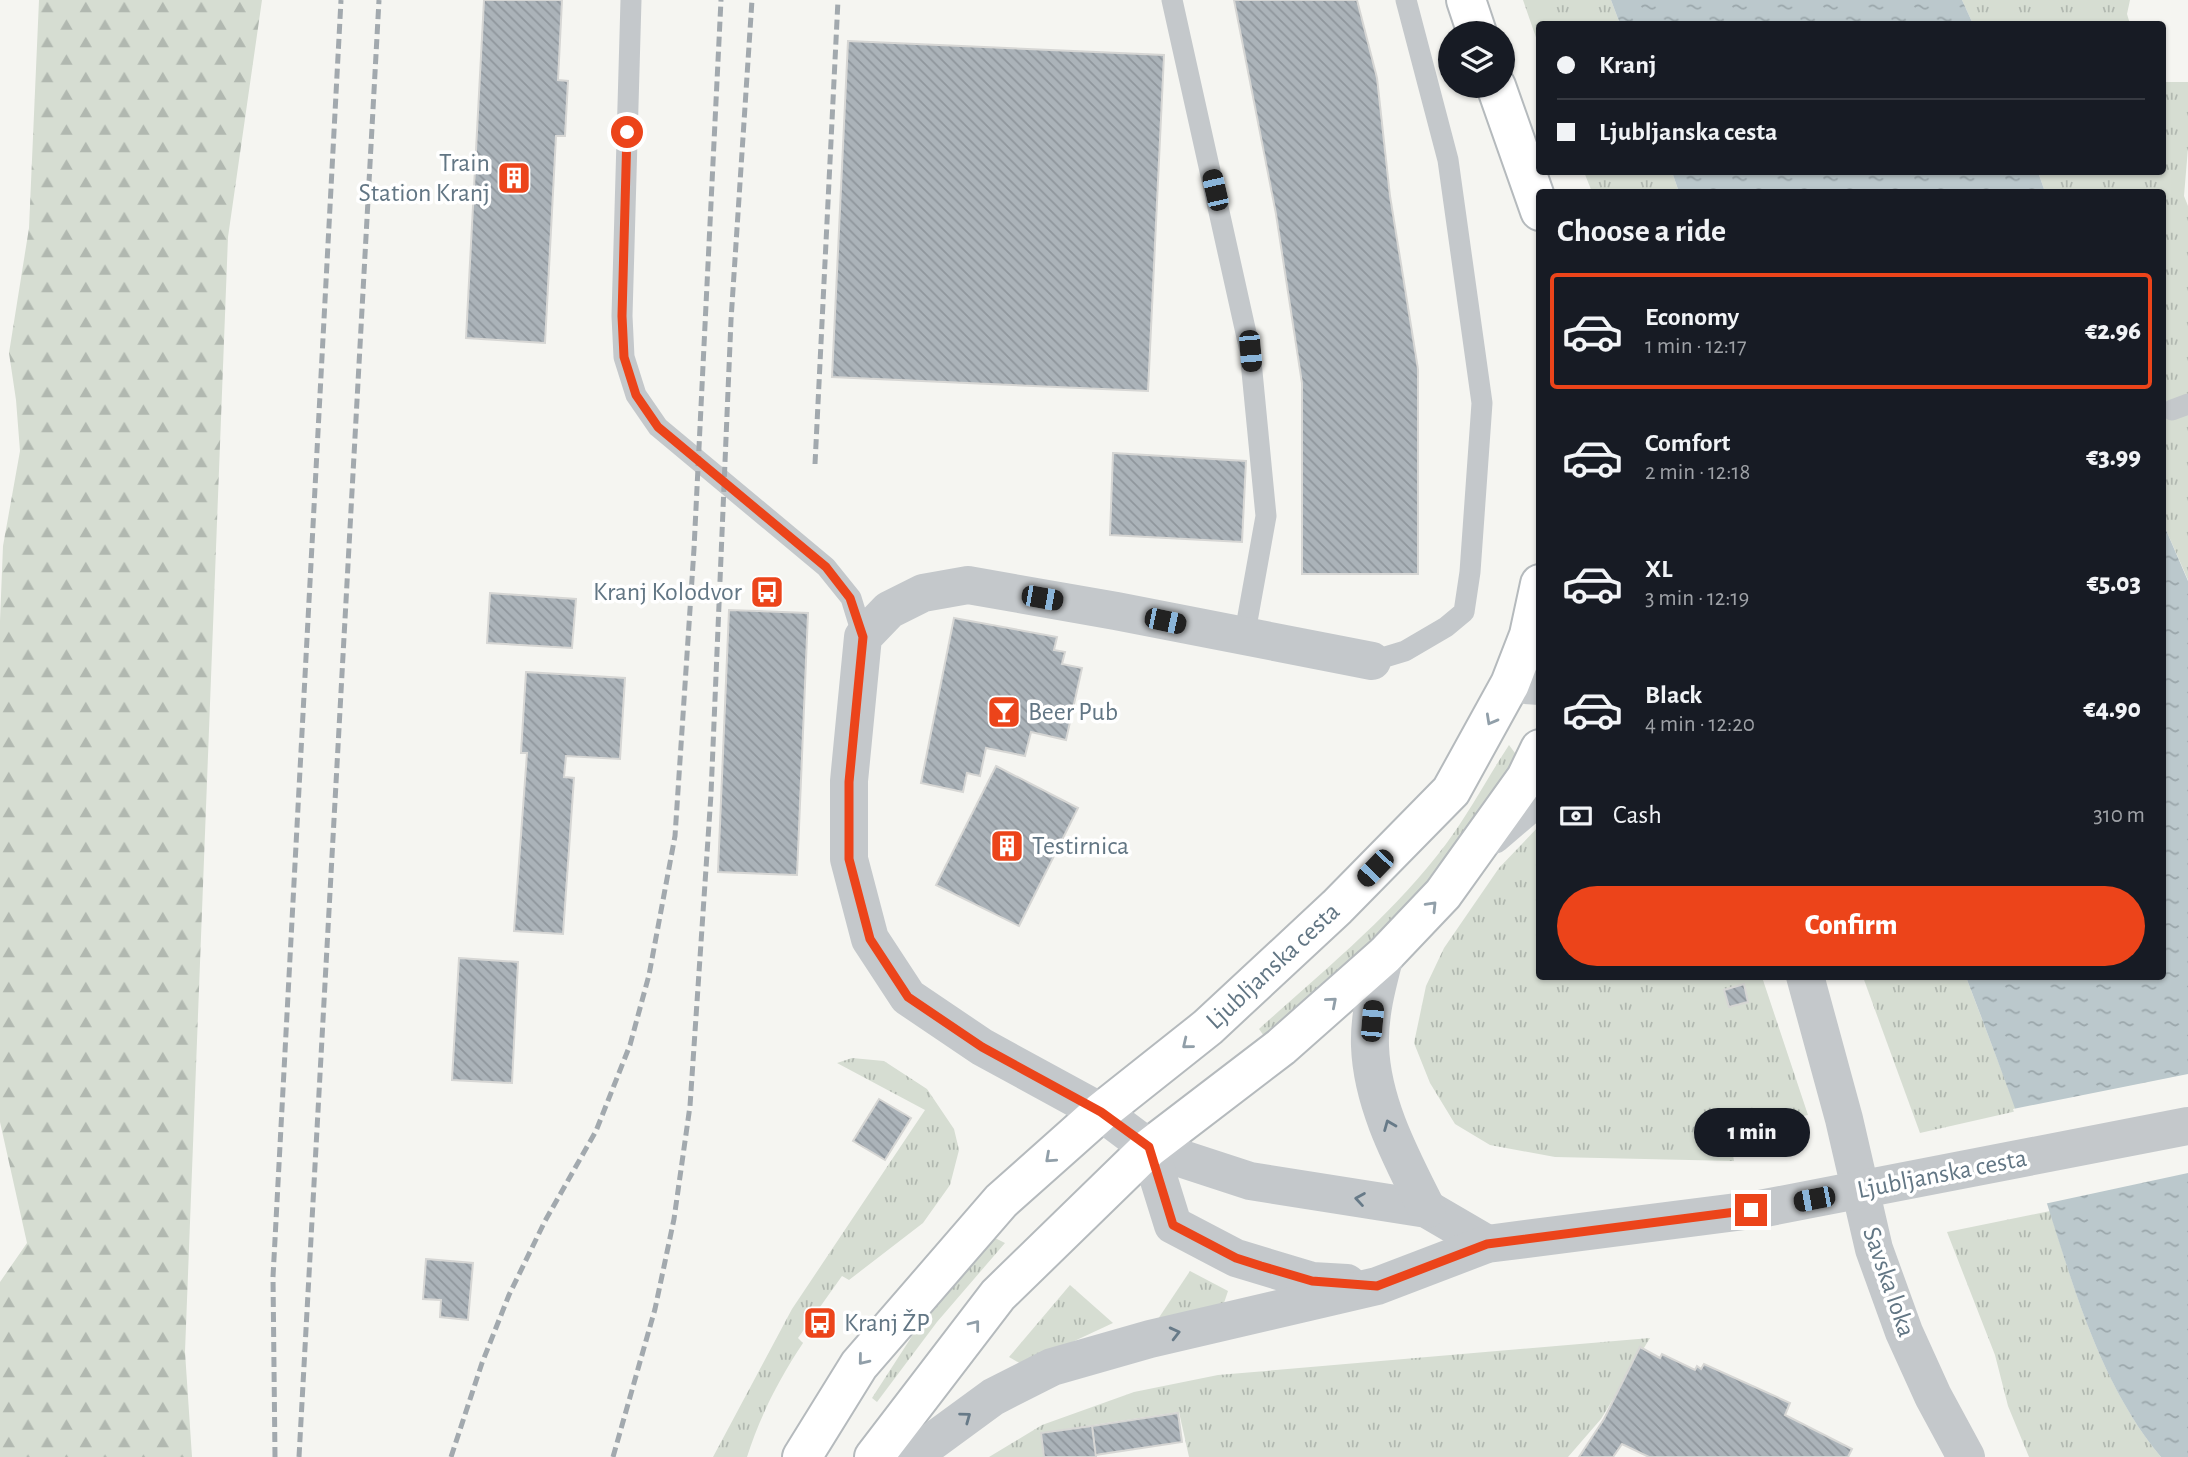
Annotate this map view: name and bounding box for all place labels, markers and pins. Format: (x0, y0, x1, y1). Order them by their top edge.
place label: Train Station Kranj (358, 150, 490, 206)
building icon: Train Station Kranj (495, 159, 533, 197)
bus stop icon: Kranj Kolodvor (748, 573, 786, 611)
place label: Kranj Kolodvor (593, 579, 743, 605)
bar icon: Beer Pub (985, 693, 1023, 731)
place label: Beer Pub (1028, 699, 1118, 725)
building icon: Testirnica (988, 827, 1026, 865)
place label: Testirnica (1032, 833, 1129, 859)
bus stop icon: Kranj ŽP (801, 1304, 839, 1342)
place label: Kranj ŽP (844, 1309, 930, 1336)

